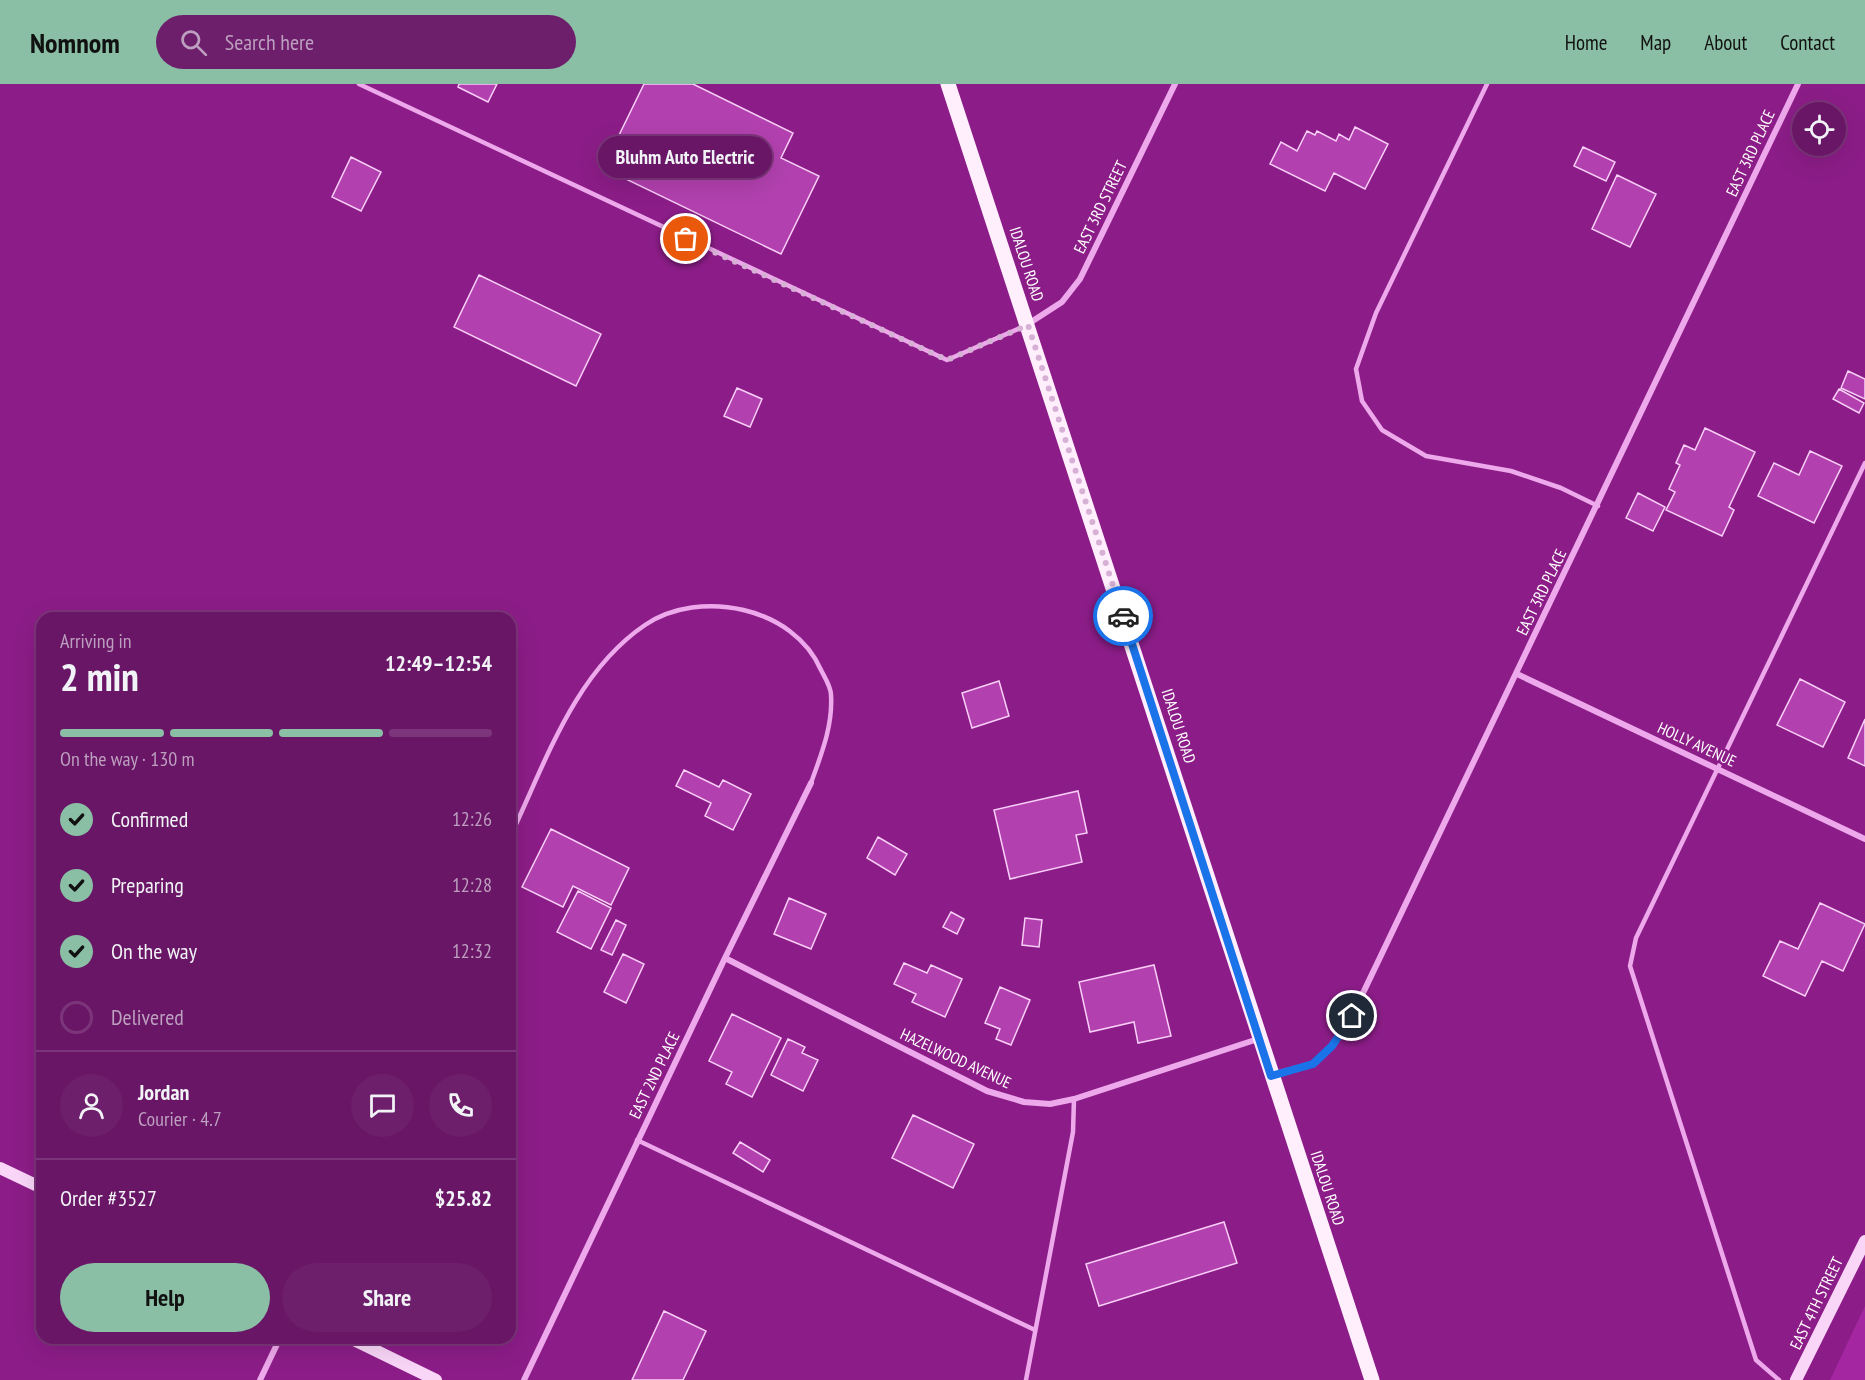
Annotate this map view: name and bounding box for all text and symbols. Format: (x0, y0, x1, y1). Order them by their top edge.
search box (156, 15, 576, 69)
text: Nomnom (30, 24, 120, 61)
icon: search (177, 26, 210, 59)
text: Search here (225, 28, 314, 56)
text: Home (1565, 29, 1607, 56)
text: Map (1640, 29, 1671, 56)
text: About (1704, 29, 1747, 56)
text: Contact (1780, 29, 1835, 56)
map controls (1792, 102, 1846, 156)
button: locate (1792, 102, 1846, 156)
street label: EAST 3RD PLACE (1721, 106, 1779, 200)
callout: Bluhm Auto Electric (599, 137, 773, 179)
text: Bluhm Auto Electric (615, 144, 755, 170)
street label: EAST 3RD STREET (1069, 157, 1131, 257)
pin (660, 213, 711, 264)
icon: bag (669, 222, 702, 255)
street label: IDALOU ROAD (1006, 224, 1048, 304)
street label: EAST 3RD PLACE (1512, 546, 1571, 638)
courier (1093, 586, 1153, 646)
icon: car (1107, 600, 1140, 633)
text: Arriving in (60, 628, 132, 654)
text: 12:49–12:54 (385, 649, 492, 677)
text: 2 min (60, 651, 139, 702)
street label: IDALOU ROAD (1158, 686, 1200, 766)
street label: HOLLY AVENUE (1655, 717, 1739, 771)
text: On the way · 130 m (60, 746, 195, 772)
icon: check (60, 803, 93, 836)
text: Confirmed (111, 805, 188, 833)
text: 12:26 (452, 806, 492, 832)
icon: check (60, 869, 93, 902)
text: Preparing (111, 871, 184, 899)
text: 12:28 (452, 872, 492, 898)
icon: check (60, 935, 93, 968)
text: On the way (111, 937, 197, 965)
text: 12:32 (452, 938, 492, 964)
pin (1326, 990, 1377, 1041)
icon: home (1335, 999, 1368, 1032)
text: Delivered (111, 1003, 184, 1031)
street label: HAZELWOOD AVENUE (897, 1024, 1015, 1092)
street label: EAST 2ND PLACE (624, 1028, 684, 1122)
button: person (60, 1074, 123, 1137)
button: chat (351, 1074, 414, 1137)
button: phone (429, 1074, 492, 1137)
text: Jordan (138, 1078, 189, 1106)
text: Courier · 4.7 (138, 1106, 222, 1132)
street label: IDALOU ROAD (1307, 1148, 1349, 1228)
text: Order #3527 (60, 1184, 157, 1212)
text: $25.82 (435, 1184, 492, 1212)
street label: EAST 4TH STREET (1785, 1254, 1847, 1352)
button: Help (60, 1263, 270, 1332)
button: Share (282, 1263, 492, 1332)

